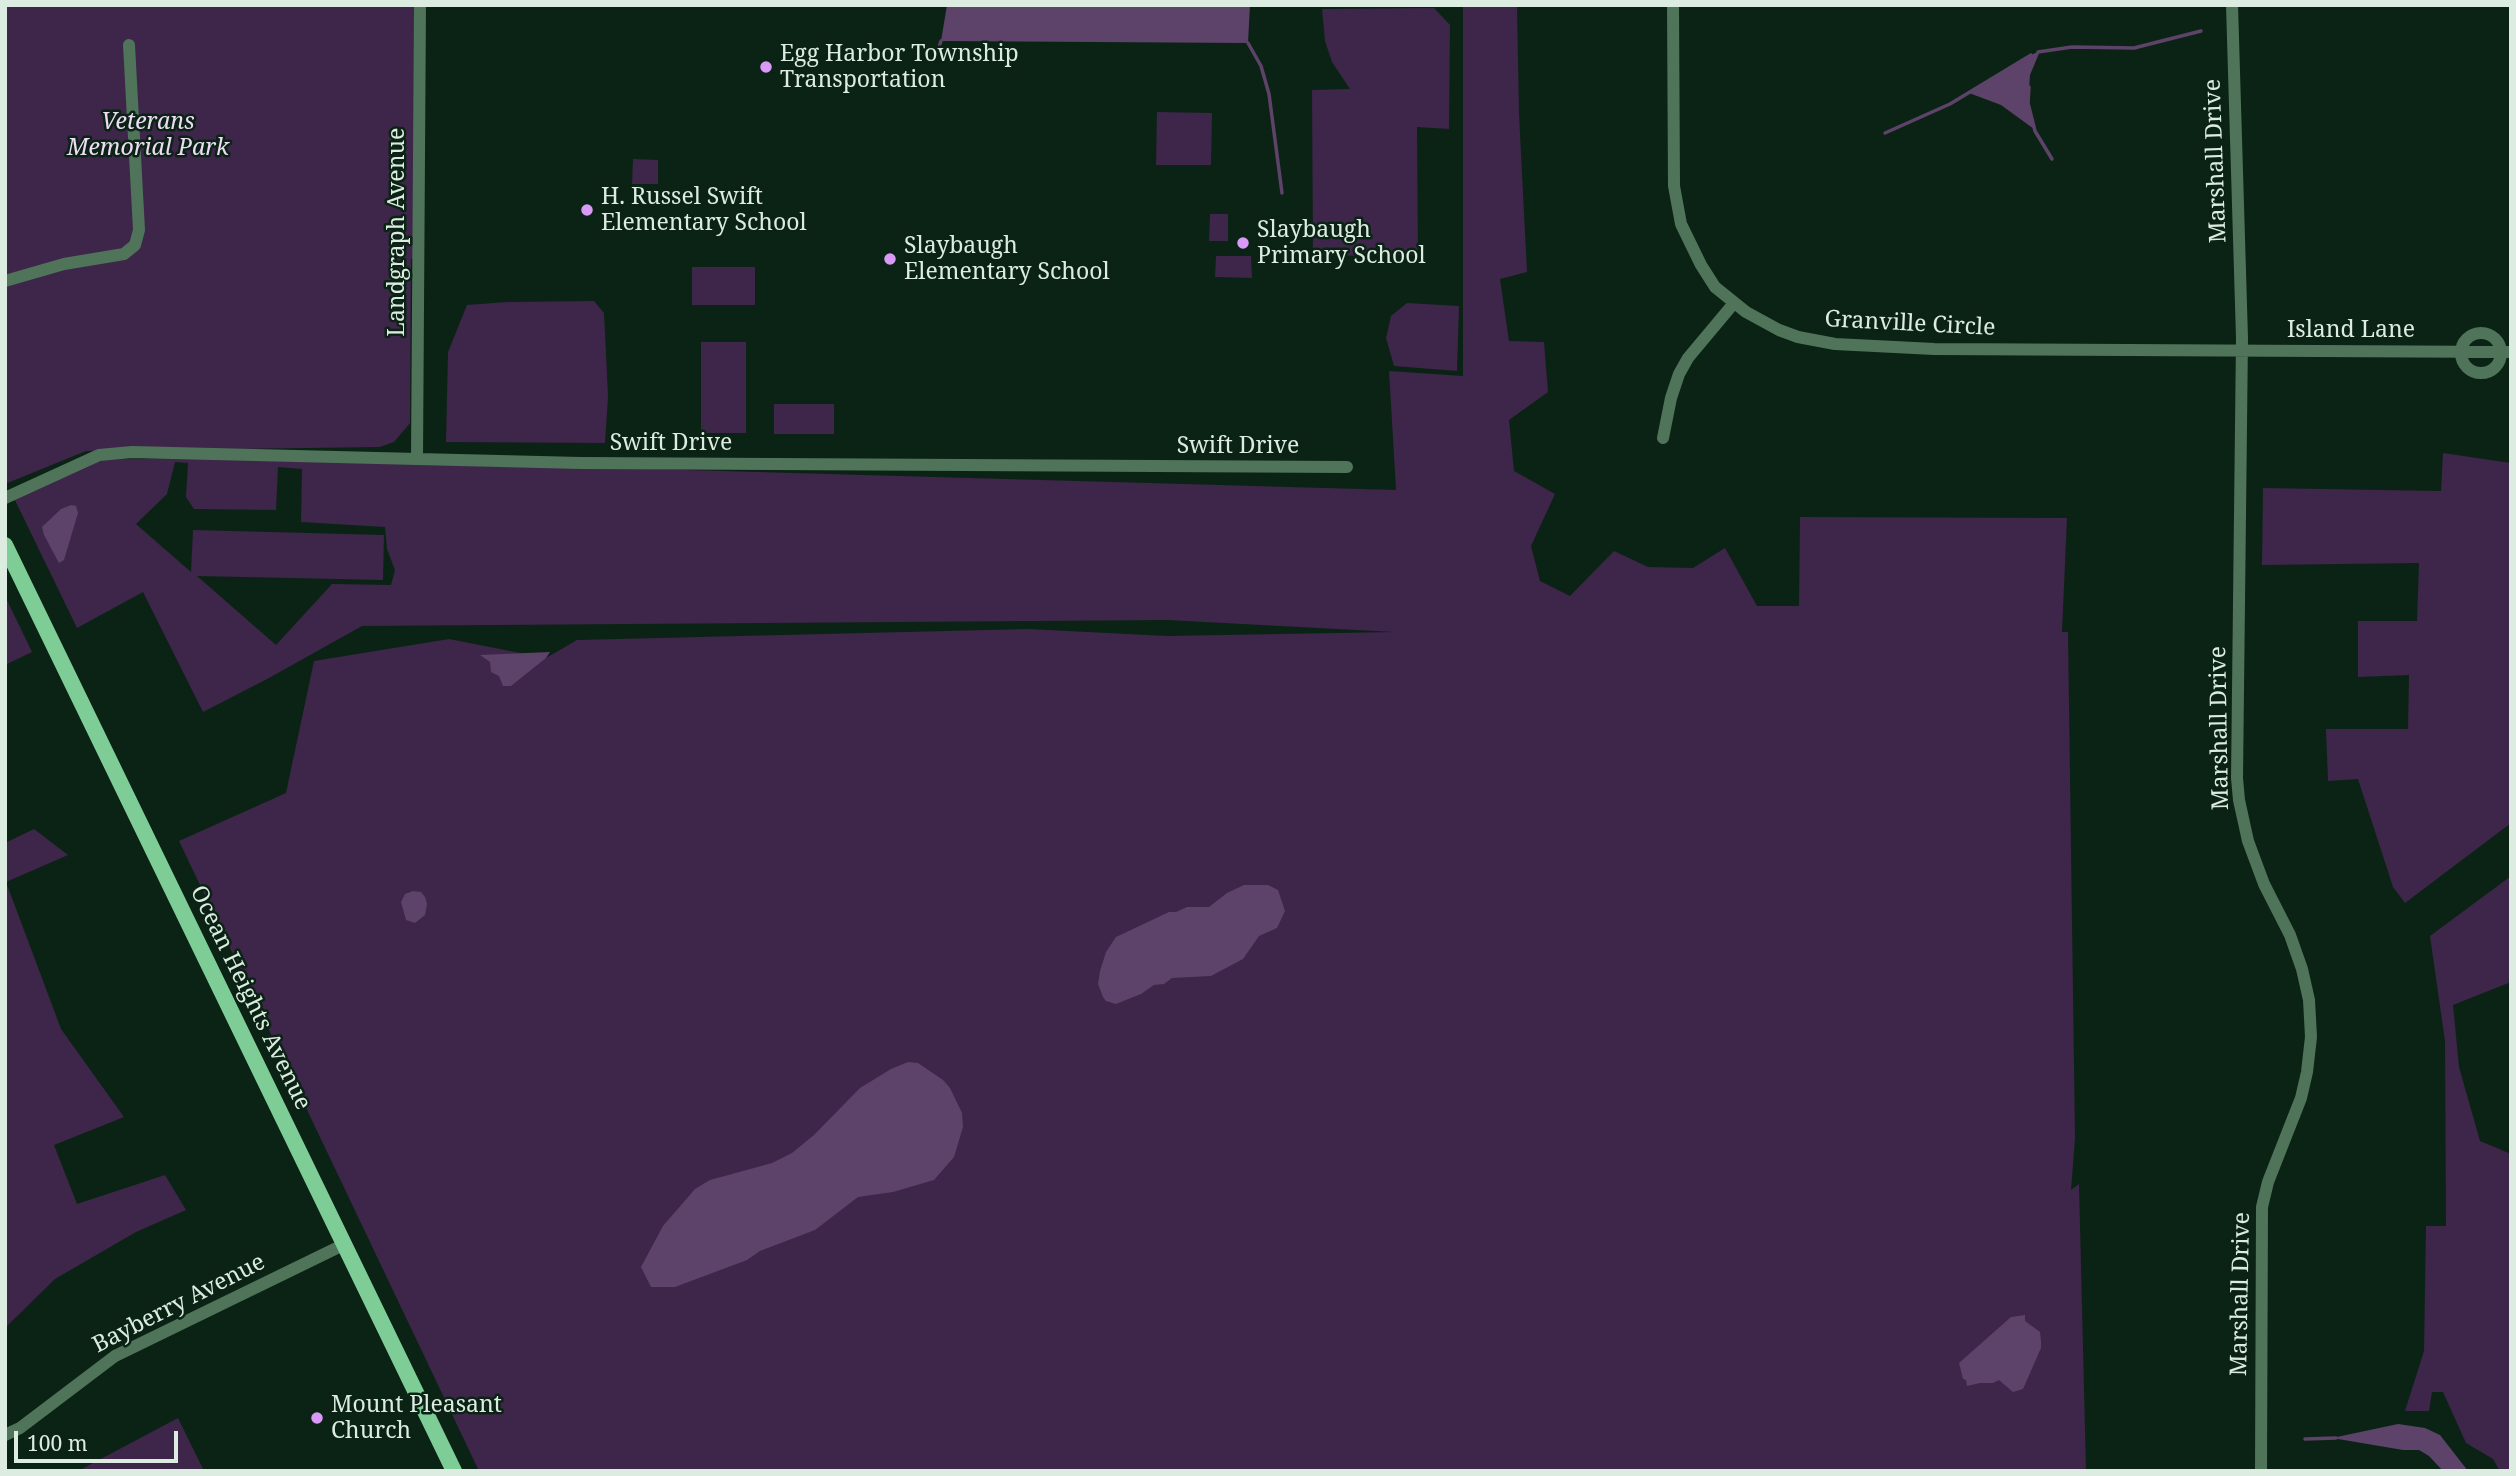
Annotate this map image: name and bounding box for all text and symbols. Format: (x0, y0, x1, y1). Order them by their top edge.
place label: Egg Harbor Township Transportation (780, 40, 1019, 94)
marker: Egg Harbor Township Transportation (758, 59, 774, 75)
street label: Marshall Drive (2199, 79, 2233, 243)
park label: Veterans Memorial Park (67, 108, 229, 162)
street label: Landgraph Avenue (383, 128, 411, 336)
place label: H. Russel Swift Elementary School (601, 183, 807, 237)
marker: H. Russel Swift Elementary School (579, 202, 595, 218)
place label: Slaybaugh Primary School (1257, 216, 1426, 270)
place label: Slaybaugh Elementary School (904, 232, 1110, 286)
marker: Slaybaugh Primary School (1235, 235, 1251, 251)
marker: Slaybaugh Elementary School (882, 251, 898, 267)
street label: Granville Circle (1824, 306, 1996, 342)
street label: Island Lane (2287, 316, 2415, 344)
street label: Swift Drive (610, 429, 732, 457)
street label: Swift Drive (1177, 432, 1299, 460)
street label: Marshall Drive (2205, 646, 2235, 810)
street label: Ocean Heights Avenue (184, 881, 316, 1115)
street label: Marshall Drive (2226, 1212, 2256, 1376)
street label: Bayberry Avenue (88, 1249, 270, 1359)
place label: Mount Pleasant Church (331, 1391, 502, 1445)
marker: Mount Pleasant Church (309, 1410, 325, 1426)
scale bar (18, 1416, 182, 1460)
text: 100 m (27, 1429, 88, 1457)

